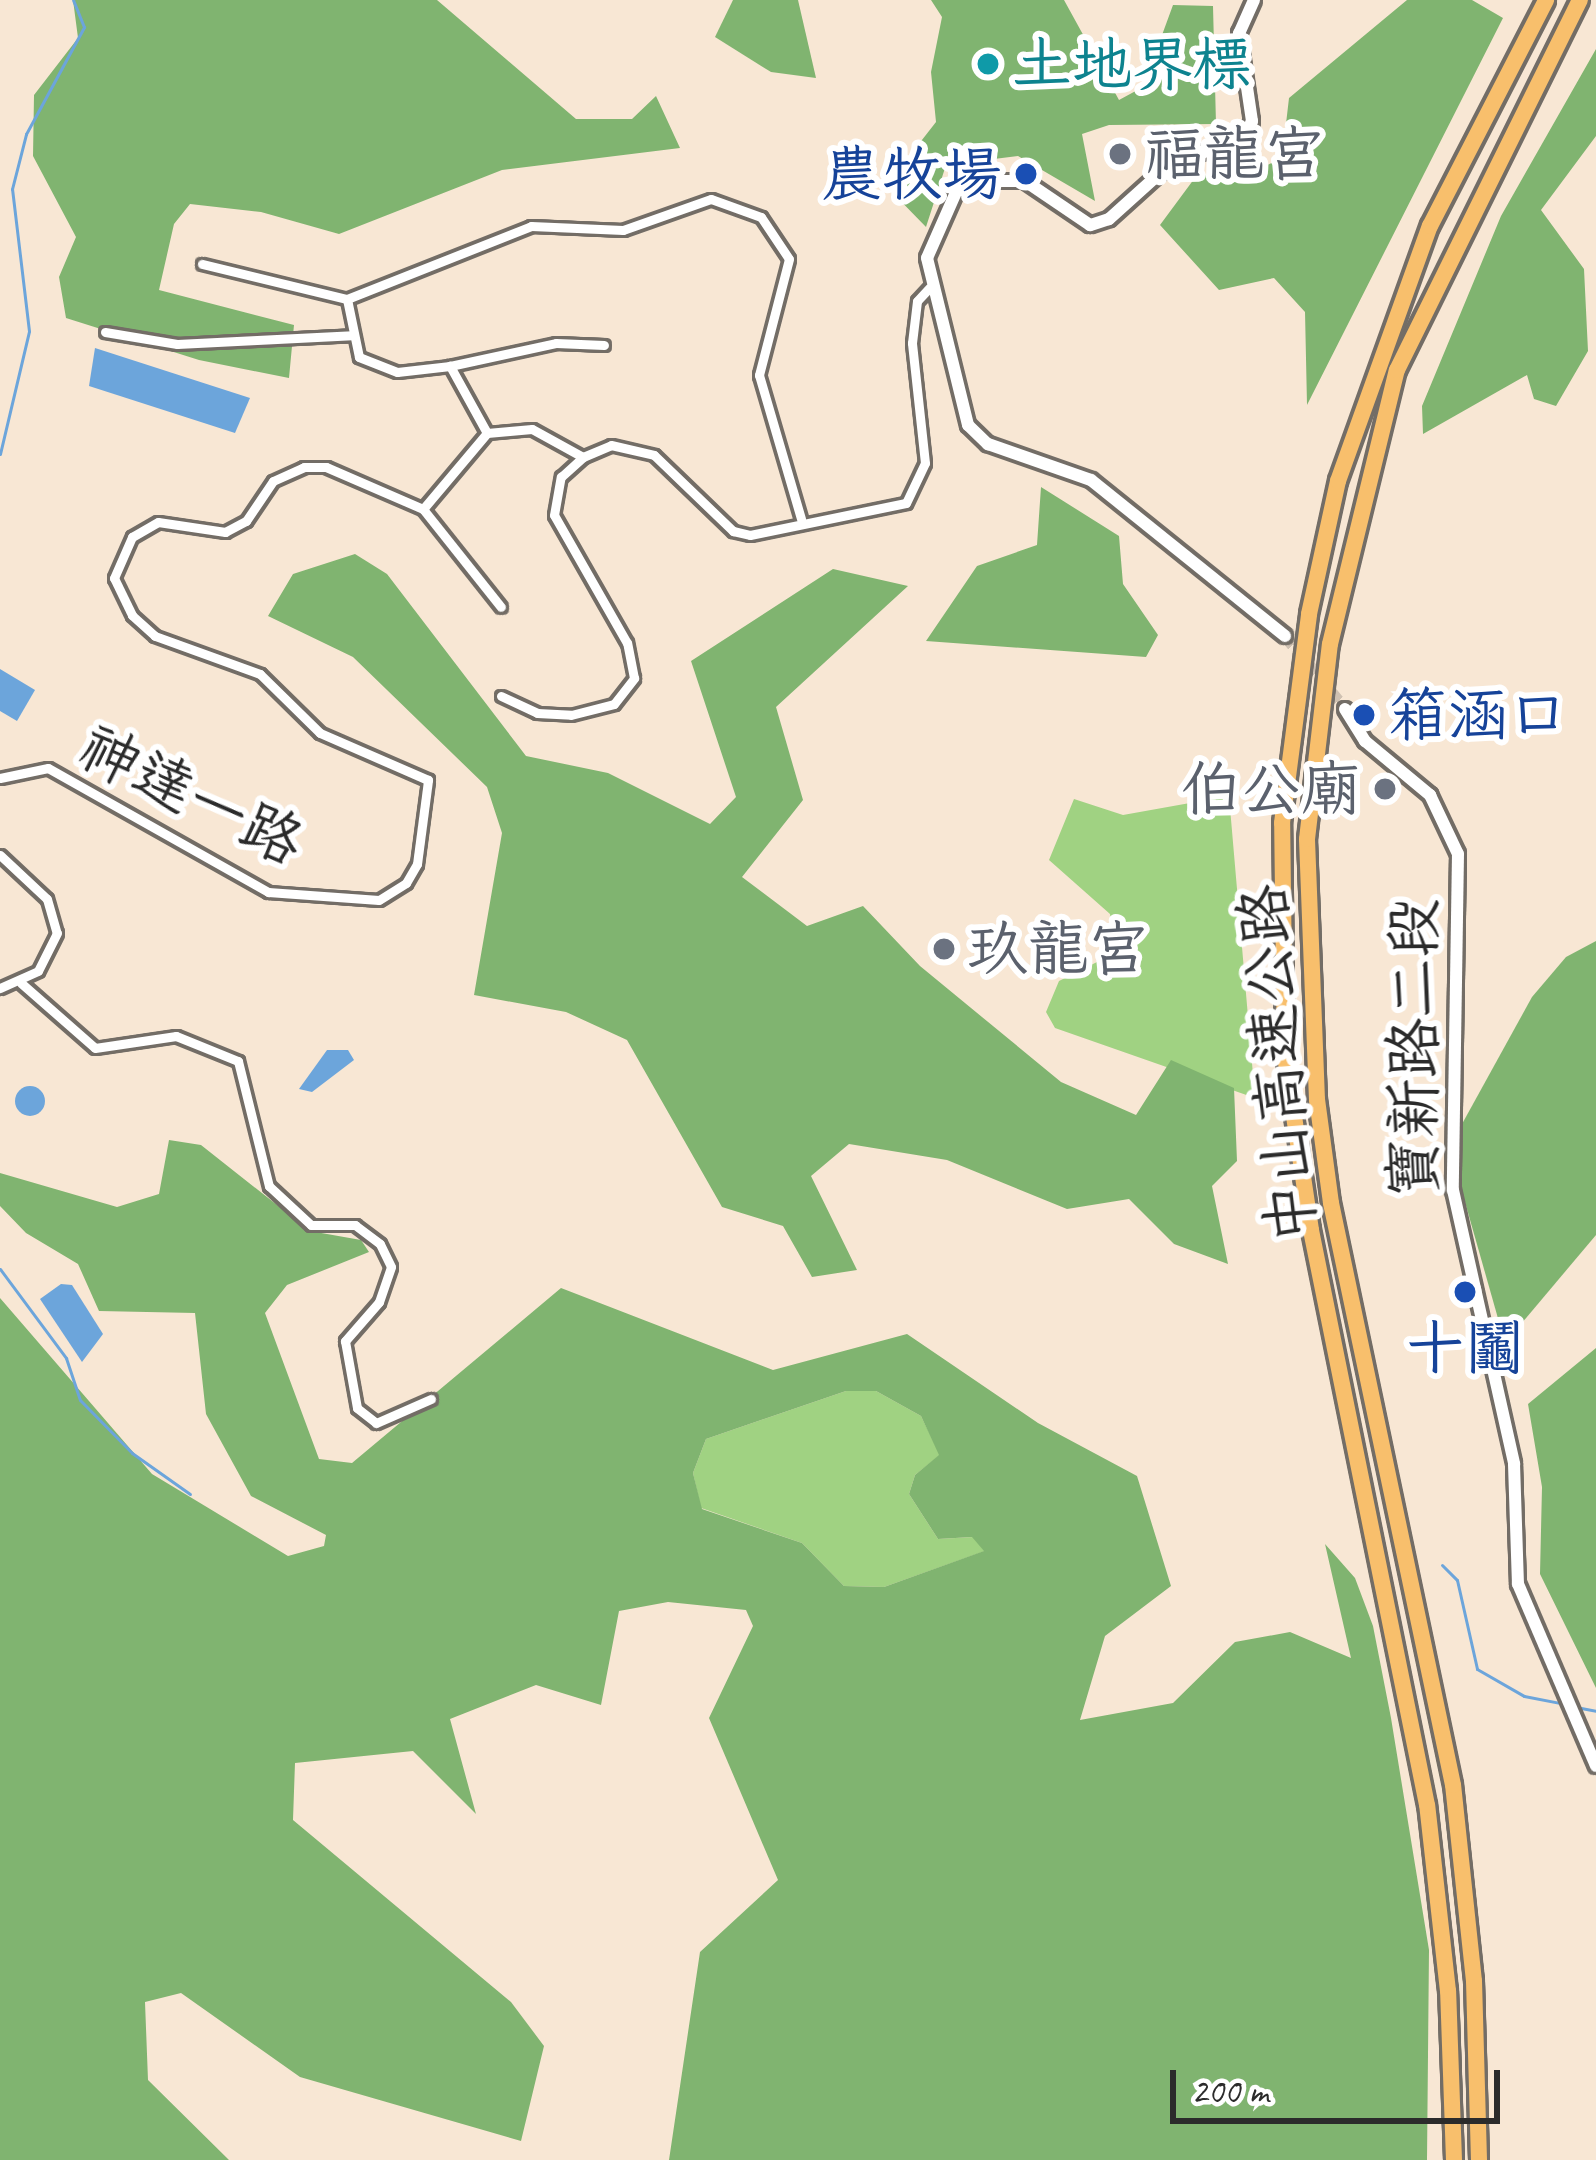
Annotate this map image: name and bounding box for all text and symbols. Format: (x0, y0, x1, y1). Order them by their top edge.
place label: 土地界標 (1012, 28, 1252, 100)
marker: 土地界標 (975, 51, 1001, 77)
place label: 福龍宮 (1144, 118, 1324, 190)
place label: 農牧場 (822, 138, 1002, 210)
marker: 福龍宮 (1107, 141, 1133, 167)
marker: 農牧場 (1013, 161, 1039, 187)
place label: 箱涵口 (1388, 679, 1568, 751)
marker: 箱涵口 (1351, 702, 1377, 728)
street label: 神達一路 (67, 710, 315, 880)
place label: 伯公廟 (1181, 753, 1361, 825)
marker: 伯公廟 (1372, 776, 1398, 802)
street label: 中山高速公路 (1226, 882, 1330, 1246)
street label: 寶新路二段 (1378, 898, 1450, 1198)
place label: 玖龍宮 (968, 913, 1148, 985)
marker: 玖龍宮 (931, 936, 957, 962)
marker: 十鬮 (1452, 1279, 1478, 1305)
place label: 十鬮 (1405, 1312, 1525, 1384)
scale bar (1176, 2046, 1506, 2120)
text: 200 m (1191, 2068, 1268, 2114)

